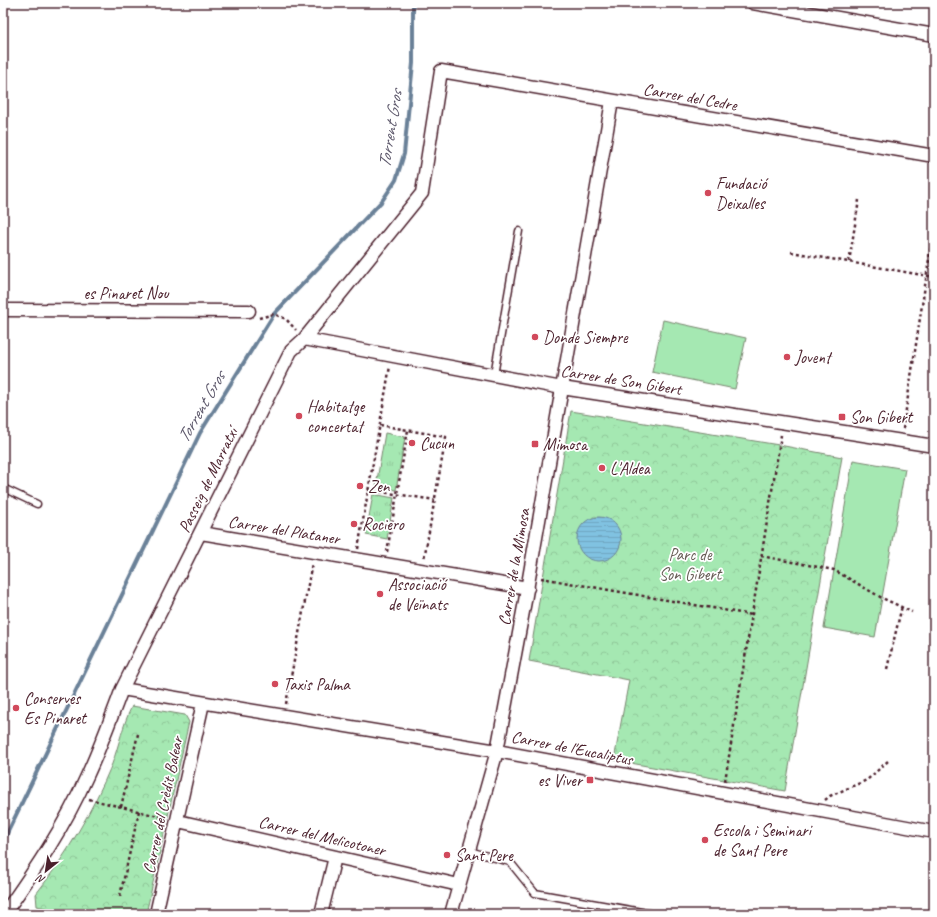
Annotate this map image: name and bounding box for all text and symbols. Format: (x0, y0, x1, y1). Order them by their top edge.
street label: Carrer del Cedre (642, 78, 740, 116)
water label: Torrent Gros (373, 86, 407, 169)
place label: Fundació Deixalles (716, 173, 770, 214)
marker: Fundació Deixalles (703, 188, 713, 198)
street label: es Pinaret Nou (84, 283, 170, 304)
place label: Donde Siempre (543, 327, 629, 348)
marker: Donde Siempre (530, 332, 540, 342)
place label: Jovent (794, 347, 833, 368)
marker: Jovent (782, 352, 792, 362)
street label: Carrer de Son Gibert (559, 360, 685, 400)
water label: Torrent Gros (172, 365, 231, 446)
place label: Habitatge concertat (307, 396, 366, 437)
place label: Son Gibert (850, 407, 915, 428)
marker: Habitatge concertat (294, 411, 304, 421)
marker: Son Gibert (837, 412, 847, 422)
street label: Passeig de Marratxí (174, 421, 244, 536)
place label: Cucun (420, 433, 454, 454)
place label: Mimosa (543, 434, 589, 455)
marker: Cucun (407, 438, 417, 448)
marker: Mimosa (530, 439, 540, 449)
place label: L'Aldea (610, 458, 651, 479)
marker: L'Aldea (597, 463, 607, 473)
place label: Zen (368, 476, 391, 497)
marker: Zen (355, 481, 365, 491)
street label: Carrer de la Mimosa (493, 505, 535, 627)
street label: Carrer del Plataner (227, 511, 343, 549)
place label: Rociero (362, 514, 405, 535)
marker: Rociero (349, 519, 359, 529)
park label: Parc de Son Gibert (659, 544, 723, 585)
place label: Associació de Veïnats (388, 574, 450, 615)
marker: Associació de Veïnats (375, 589, 385, 599)
place label: Taxis Palma (283, 674, 351, 695)
marker: Taxis Palma (270, 679, 280, 689)
place label: Conserves Es Pinaret (24, 688, 88, 729)
marker: Conserves Es Pinaret (11, 703, 21, 713)
street label: Carrer de l'Eucaliptus (510, 726, 636, 770)
street label: Carrer del Crèdit Balear (138, 733, 188, 875)
place label: es Viver (538, 770, 584, 791)
marker: es Viver (585, 775, 595, 785)
street label: Carrer del Melicotoner (257, 811, 389, 861)
place label: Escola i Seminari de Sant Pere (713, 820, 813, 861)
marker: Escola i Seminari de Sant Pere (700, 835, 710, 845)
place label: Sant Pere (455, 845, 514, 866)
marker: Sant Pere (442, 850, 452, 860)
north arrow (26, 851, 66, 891)
text: N (33, 871, 47, 887)

